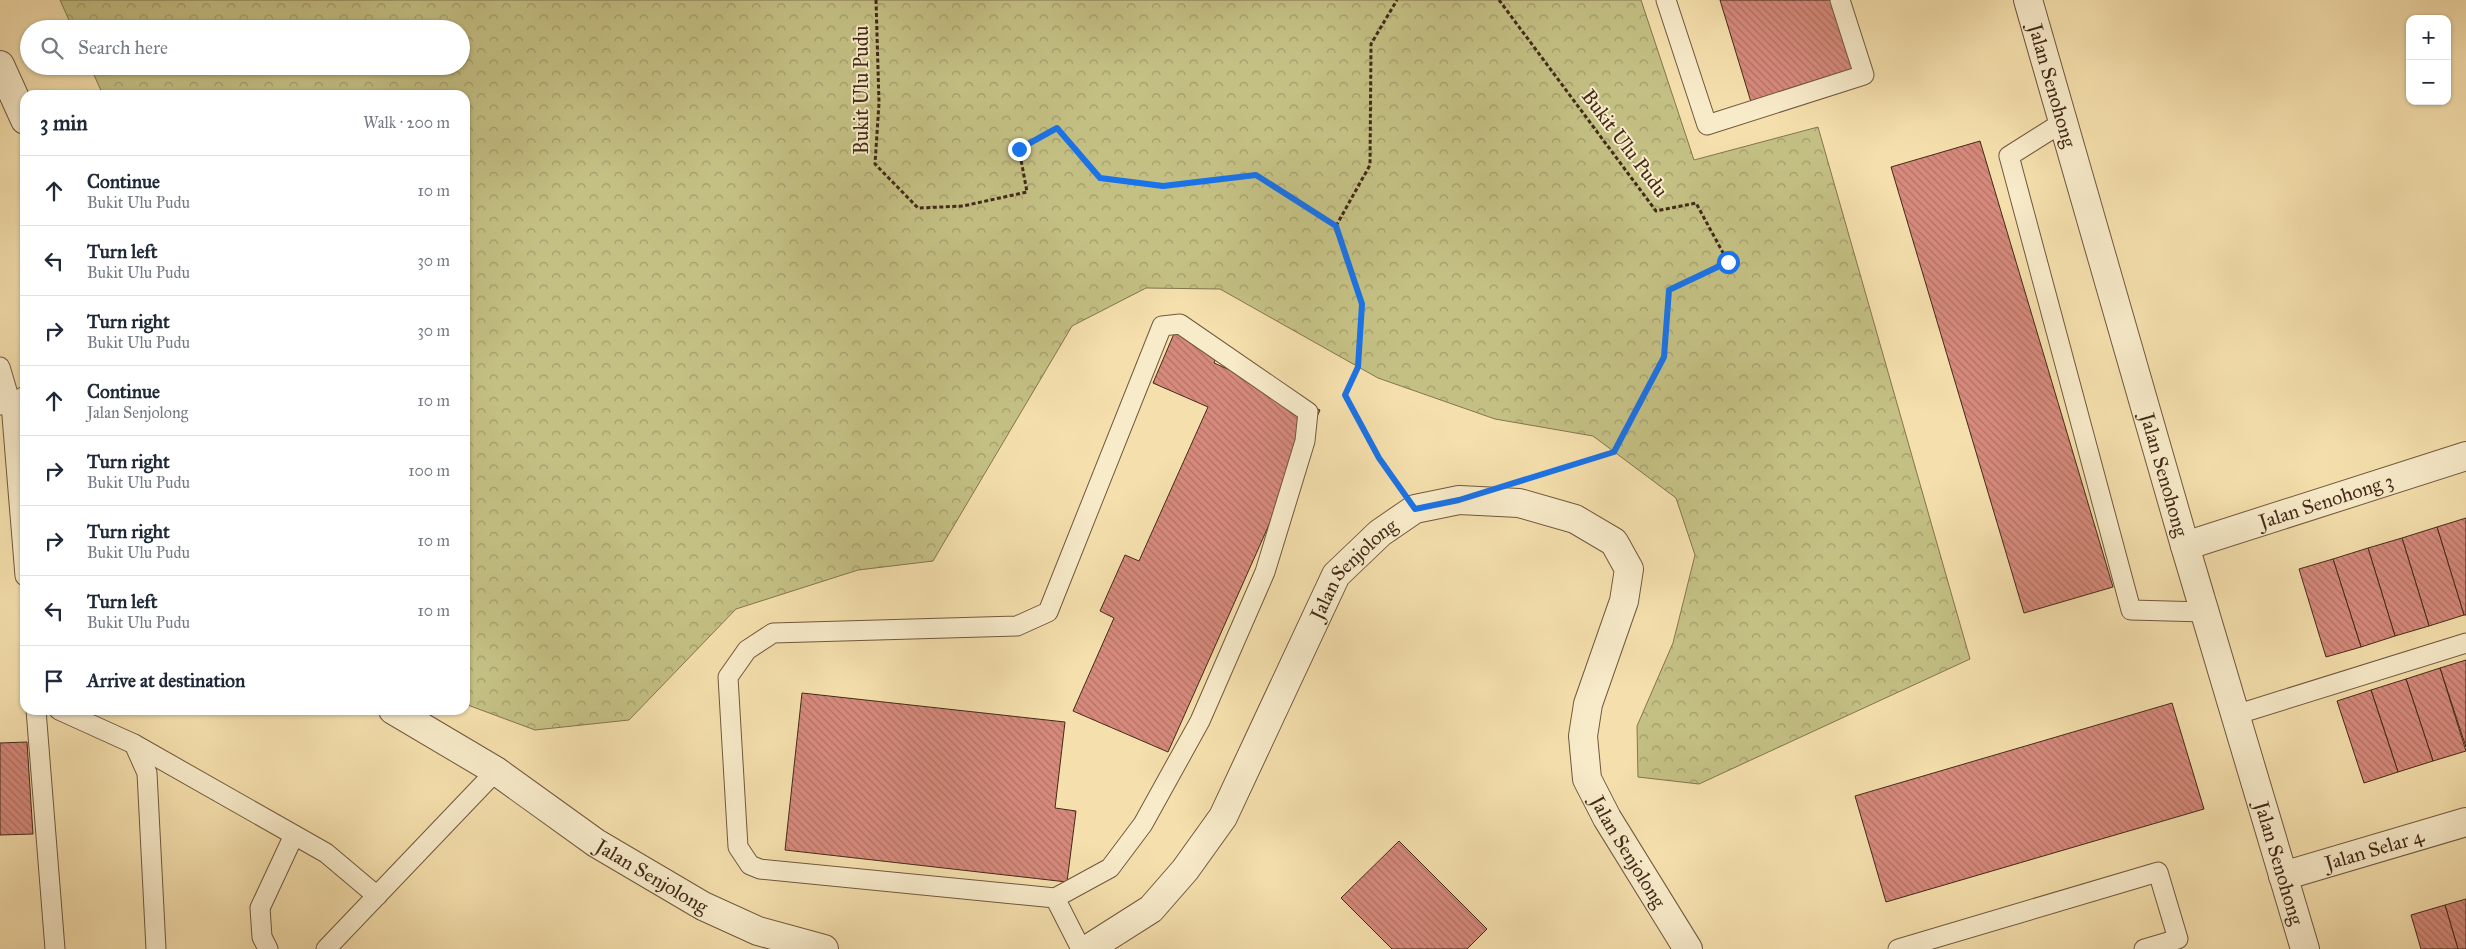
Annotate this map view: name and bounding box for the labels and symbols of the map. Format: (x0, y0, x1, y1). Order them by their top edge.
street label: Jalan Senohong (2022, 19, 2082, 151)
street label: Bukit Ulu Pudu (849, 25, 873, 154)
street label: Bukit Ulu Pudu (1577, 84, 1674, 202)
route end (1008, 138, 1031, 161)
route start (1717, 251, 1740, 274)
street label: Jalan Senohong (2134, 408, 2194, 540)
street label: Jalan Senohong 3 (2254, 468, 2396, 535)
street label: Jalan Senjolong (1304, 513, 1403, 626)
street label: Jalan Senjolong (1584, 790, 1672, 913)
street label: Jalan Senohong (2248, 797, 2309, 929)
street label: Jalan Selar 4 (2320, 823, 2427, 877)
street label: Jalan Senjolong (589, 833, 713, 920)

